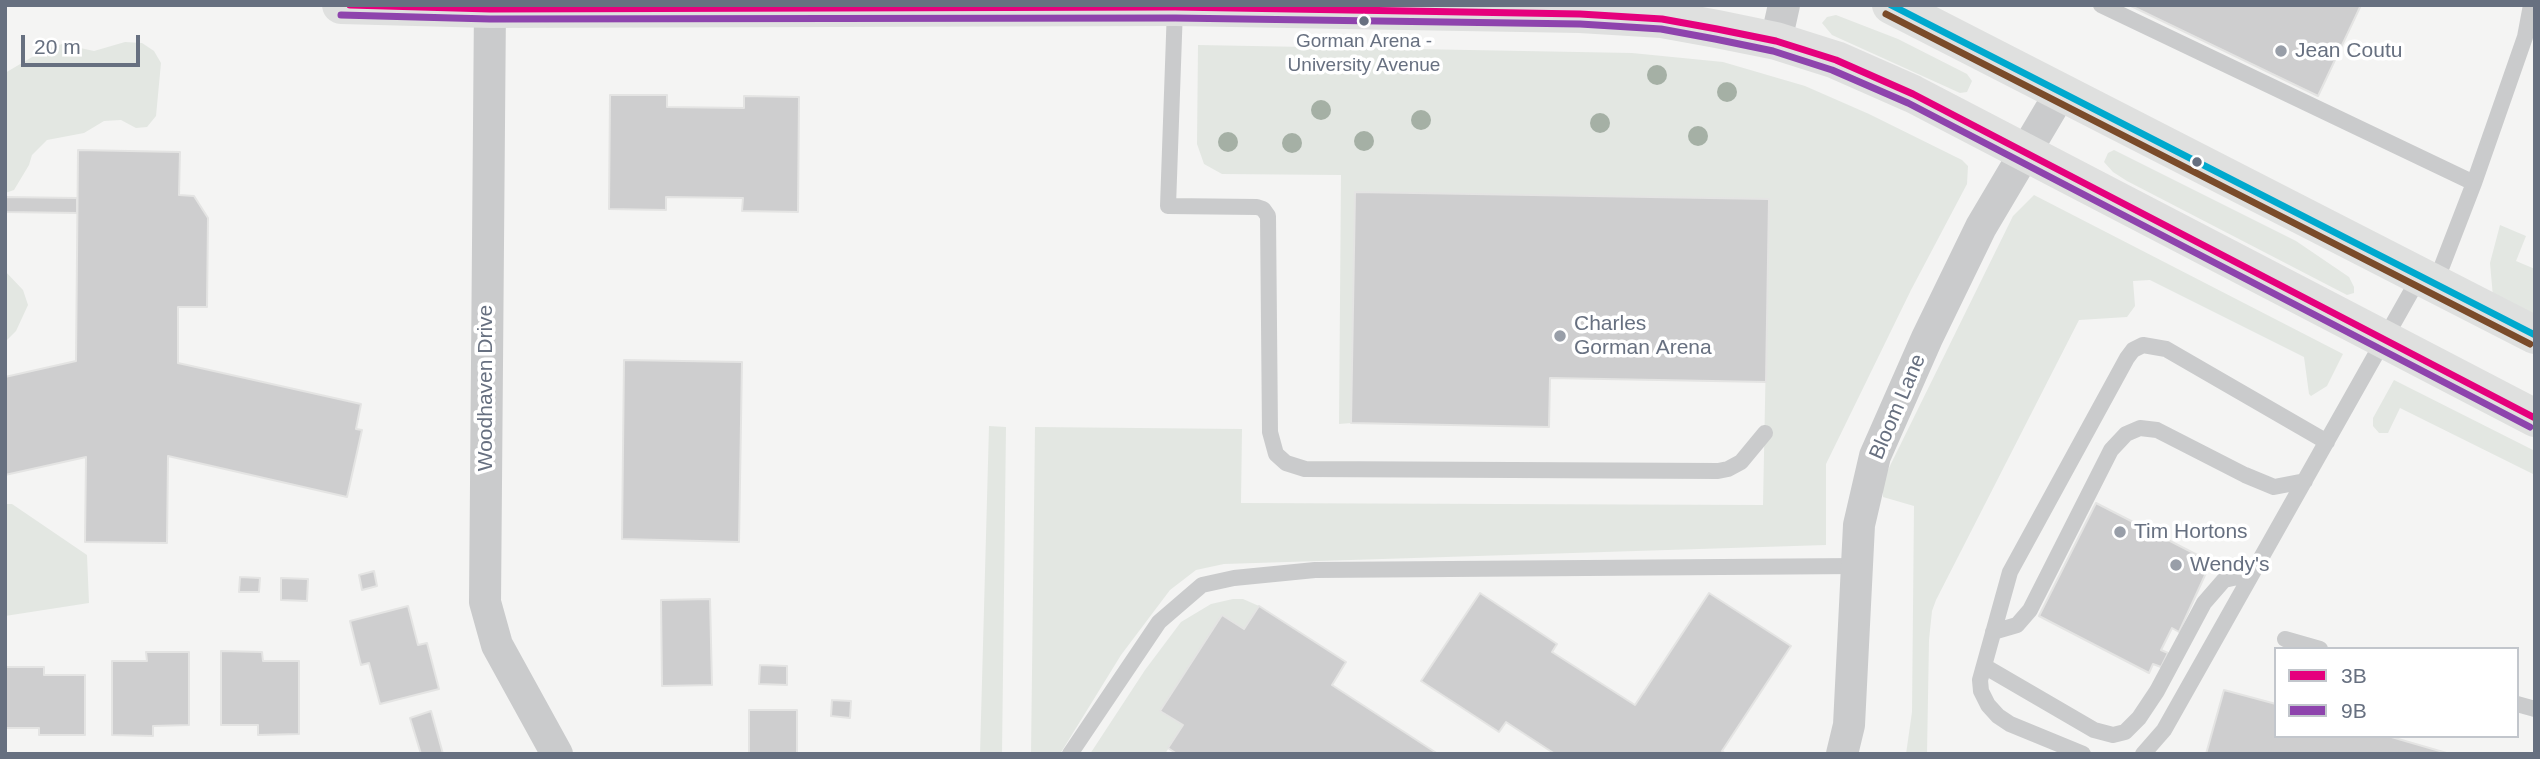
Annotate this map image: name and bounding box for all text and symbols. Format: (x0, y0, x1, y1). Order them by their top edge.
marker: Gorman Arena - University Avenue (1357, 14, 1371, 28)
scale bar (24, 21, 144, 65)
place label: Gorman Arena - University Avenue (1288, 31, 1440, 75)
text: 20 m (34, 35, 81, 58)
place label: Jean Coutu (2295, 38, 2402, 64)
marker: Jean Coutu (2273, 43, 2289, 59)
unlabelled marker (2190, 155, 2204, 169)
street label: Woodhaven Drive (473, 305, 499, 471)
place label: Charles Gorman Arena (1574, 311, 1712, 361)
marker: Charles Gorman Arena (1552, 328, 1568, 344)
street label: Bloom Lane (1865, 350, 1931, 464)
place label: Tim Hortons (2134, 519, 2248, 545)
marker: Tim Hortons (2112, 524, 2128, 540)
place label: Wendy's (2190, 552, 2269, 578)
marker: Wendy's (2168, 557, 2184, 573)
legend (2274, 647, 2519, 738)
text: 3B (2341, 664, 2367, 687)
text: 9B (2341, 699, 2367, 722)

